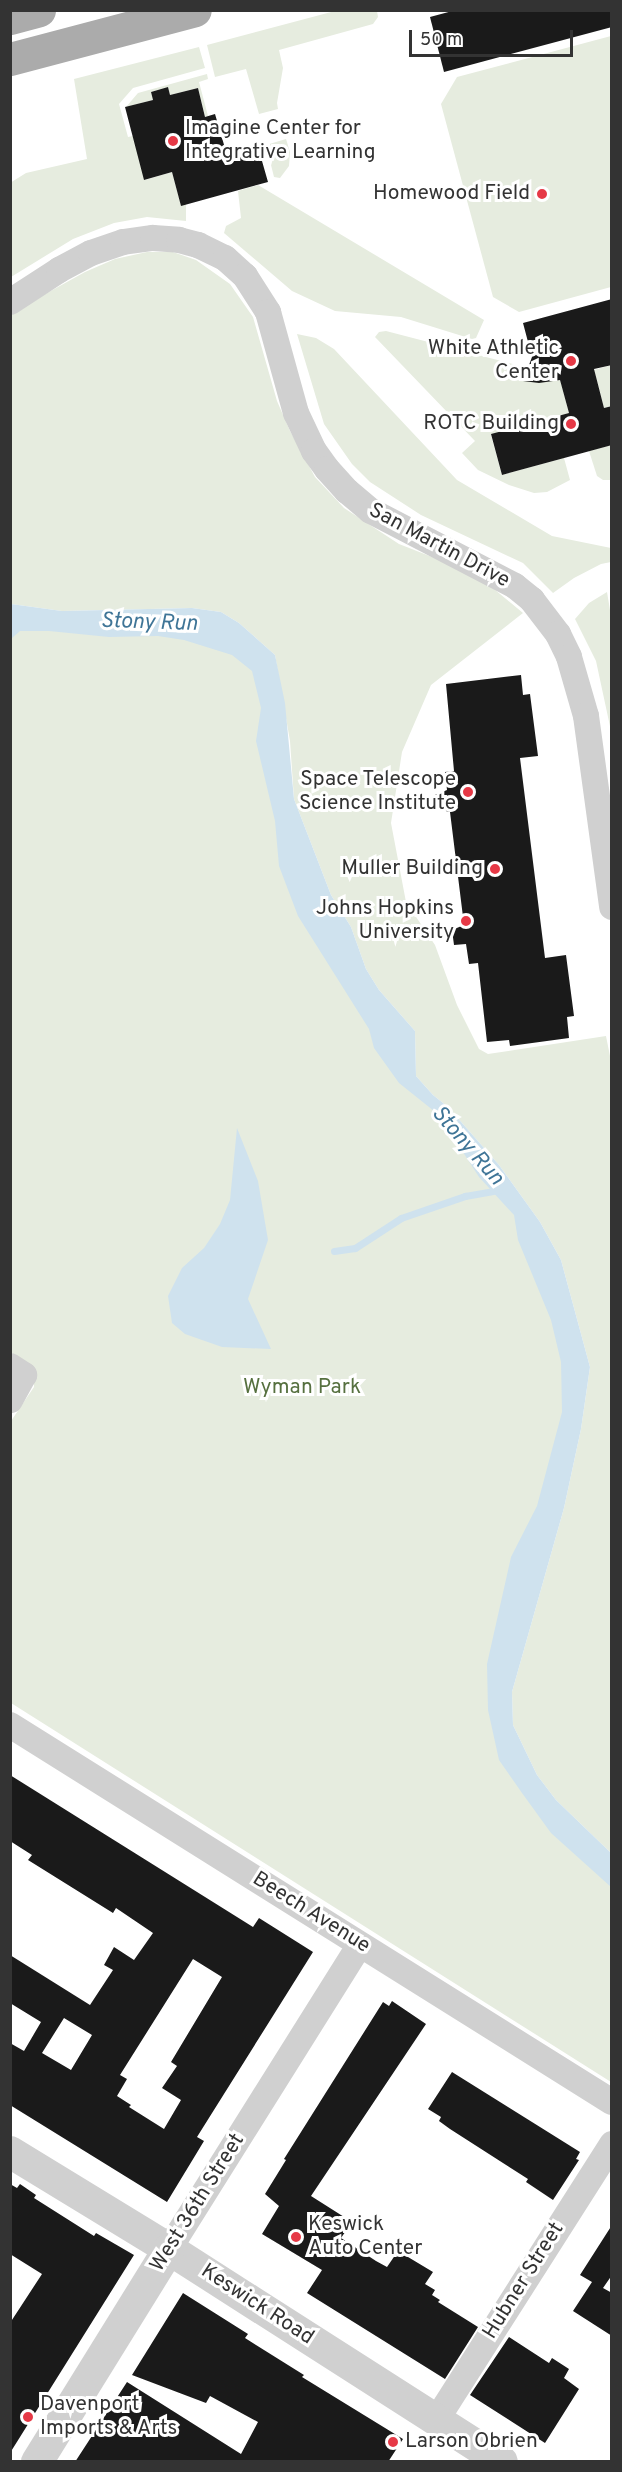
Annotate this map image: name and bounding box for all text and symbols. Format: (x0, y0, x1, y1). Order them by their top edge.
scale bar (412, 18, 576, 56)
text: 50 m (420, 29, 462, 52)
place label: Imagine Center for Integrative Learning (185, 116, 375, 166)
marker: Imagine Center for Integrative Learning (166, 134, 180, 148)
place label: Homewood Field (373, 181, 530, 207)
marker: Homewood Field (535, 187, 549, 201)
place label: White Athletic Center (427, 336, 559, 386)
marker: White Athletic Center (564, 354, 578, 368)
place label: ROTC Building (423, 411, 559, 437)
marker: ROTC Building (564, 417, 578, 431)
street label: San Martin Drive (364, 498, 514, 594)
water label: Stony Run (100, 608, 198, 638)
place label: Space Telescope Science Institute (299, 767, 456, 817)
marker: Space Telescope Science Institute (461, 785, 475, 799)
place label: Muller Building (341, 856, 483, 882)
marker: Muller Building (488, 862, 502, 876)
place label: Johns Hopkins University (316, 896, 454, 946)
marker: Johns Hopkins University (459, 914, 473, 928)
water label: Stony Run (425, 1101, 509, 1191)
park label: Wyman Park (243, 1375, 361, 1401)
street label: Beech Avenue (247, 1867, 375, 1959)
street label: West 36th Street (145, 2129, 251, 2277)
place label: Keswick Auto Center (308, 2212, 422, 2262)
street label: Hubner Street (478, 2218, 570, 2344)
marker: Keswick Auto Center (289, 2230, 303, 2244)
street label: Keswick Road (196, 2259, 318, 2351)
place label: Davenport Imports & Arts (40, 2392, 178, 2442)
marker: Davenport Imports & Arts (21, 2410, 35, 2424)
place label: Larson Obrien (405, 2429, 538, 2455)
marker: Larson Obrien (386, 2435, 400, 2449)

